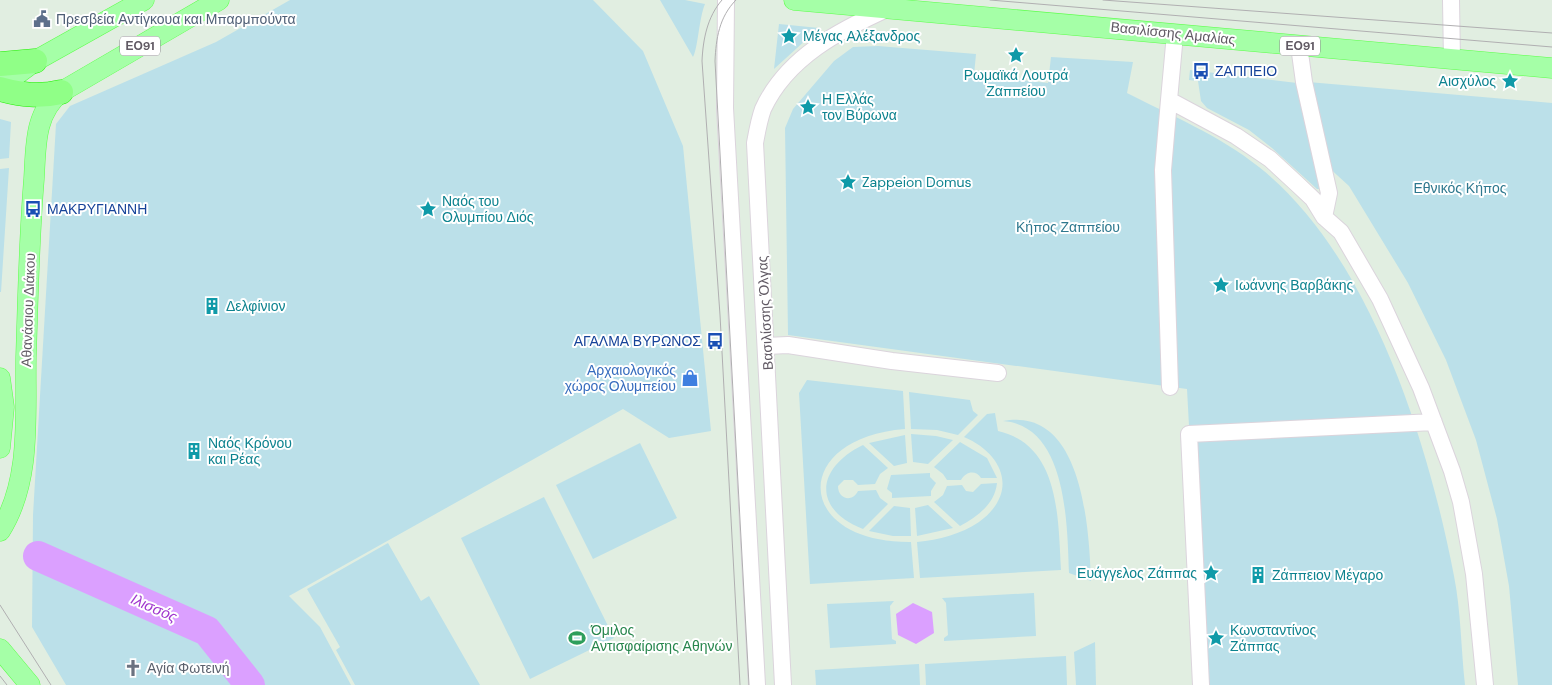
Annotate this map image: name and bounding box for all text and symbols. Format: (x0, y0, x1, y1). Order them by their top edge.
public building icon: Πρεσβεία Αντίγκουα και Μπαρμπούντα (32, 9, 52, 29)
place label: Πρεσβεία Αντίγκουα και Μπαρμπούντα (56, 10, 296, 28)
street label: Βασιλίσσης Αμαλίας (1110, 18, 1236, 49)
place icon: Μέγας Αλέξανδρος (779, 26, 799, 46)
place label: Μέγας Αλέξανδρος (803, 27, 921, 45)
road number: ΕΟ91 (120, 36, 160, 56)
road number: ΕΟ91 (1280, 36, 1320, 56)
place icon: Ρωμαϊκά Λουτρά Ζαππείου (1006, 45, 1026, 65)
bus stop icon: ΖΑΠΠΕΙΟ (1191, 61, 1211, 81)
place label: ΖΑΠΠΕΙΟ (1215, 62, 1277, 80)
place label: Ρωμαϊκά Λουτρά Ζαππείου (964, 66, 1068, 100)
place icon: Αισχύλος (1500, 71, 1520, 91)
place label: Αισχύλος (1439, 72, 1496, 90)
place label: Η Ελλάς τον Βύρωνα (822, 90, 897, 124)
place icon: Η Ελλάς τον Βύρωνα (798, 97, 818, 117)
place icon: Zappeion Domus (838, 172, 858, 192)
place label: Zappeion Domus (862, 173, 972, 191)
park label: Εθνικός Κήπος (1413, 179, 1507, 197)
place label: Ναός του Ολυμπίου Διός (442, 192, 534, 226)
bus stop icon: ΜΑΚΡΥΓΙΑΝΝΗ (23, 199, 43, 219)
place icon: Ναός του Ολυμπίου Διός (418, 199, 438, 219)
place label: ΜΑΚΡΥΓΙΑΝΝΗ (47, 200, 147, 218)
park label: Κήπος Ζαππείου (1016, 218, 1120, 236)
street label: Αθανάσιου Διάκου (17, 253, 39, 367)
street label: Βασιλίσσης Όλγας (753, 255, 777, 371)
place icon: Ιωάννης Βαρβάκης (1211, 275, 1231, 295)
place label: Ιωάννης Βαρβάκης (1235, 276, 1353, 294)
building icon: Δελφίνιον (202, 296, 222, 316)
place label: Δελφίνιον (226, 297, 285, 315)
bus stop icon: ΑΓΑΛΜΑ ΒΥΡΩΝΟΣ (705, 331, 725, 351)
place label: ΑΓΑΛΜΑ ΒΥΡΩΝΟΣ (574, 332, 701, 350)
place label: Αρχαιολογικός χώρος Ολυμπείου (565, 361, 676, 395)
shop icon: Αρχαιολογικός χώρος Ολυμπείου (680, 368, 700, 388)
place label: Ναός Κρόνου και Ρέας (208, 434, 292, 468)
building icon: Ναός Κρόνου και Ρέας (184, 441, 204, 461)
place icon: Ευάγγελος Ζάππας (1201, 563, 1221, 583)
place label: Ευάγγελος Ζάππας (1077, 564, 1197, 582)
building icon: Ζάππειον Μέγαρο (1248, 565, 1268, 585)
place label: Ζάππειον Μέγαρο (1272, 566, 1384, 584)
water label: Ιλισσός (128, 589, 181, 627)
place label: Όμιλος Αντισφαίρισης Αθηνών (590, 621, 732, 655)
place label: Κωνσταντίνος Ζάππας (1230, 621, 1317, 655)
sports icon: Όμιλος Αντισφαίρισης Αθηνών (567, 628, 587, 648)
place icon: Κωνσταντίνος Ζάππας (1206, 628, 1226, 648)
church icon: Αγία Φωτεινή (123, 658, 143, 678)
place label: Αγία Φωτεινή (147, 659, 230, 677)

